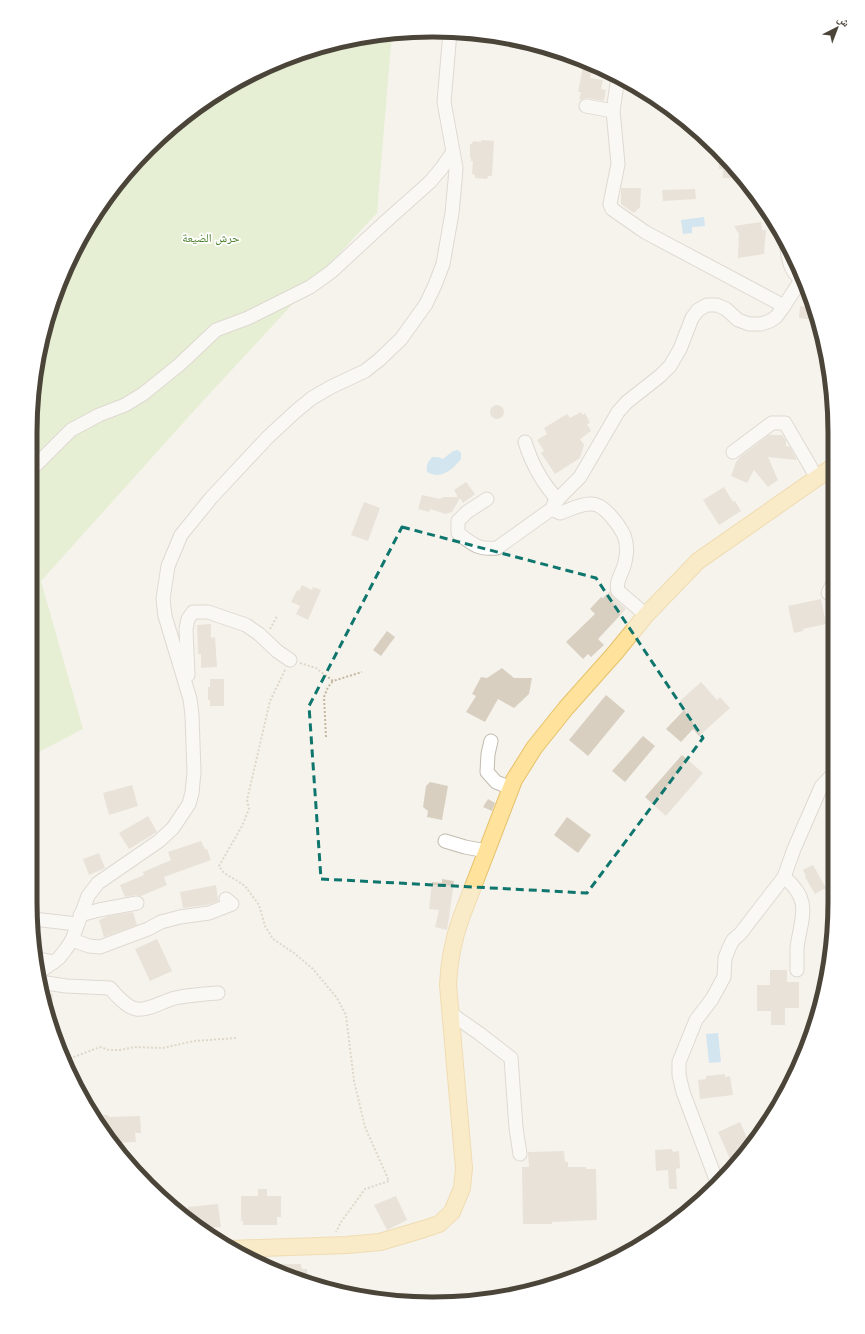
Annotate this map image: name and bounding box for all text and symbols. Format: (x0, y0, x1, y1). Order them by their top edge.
north arrow (817, 8, 857, 48)
text: ش (834, 11, 853, 31)
park label: حرش الضيعة (182, 230, 240, 245)

